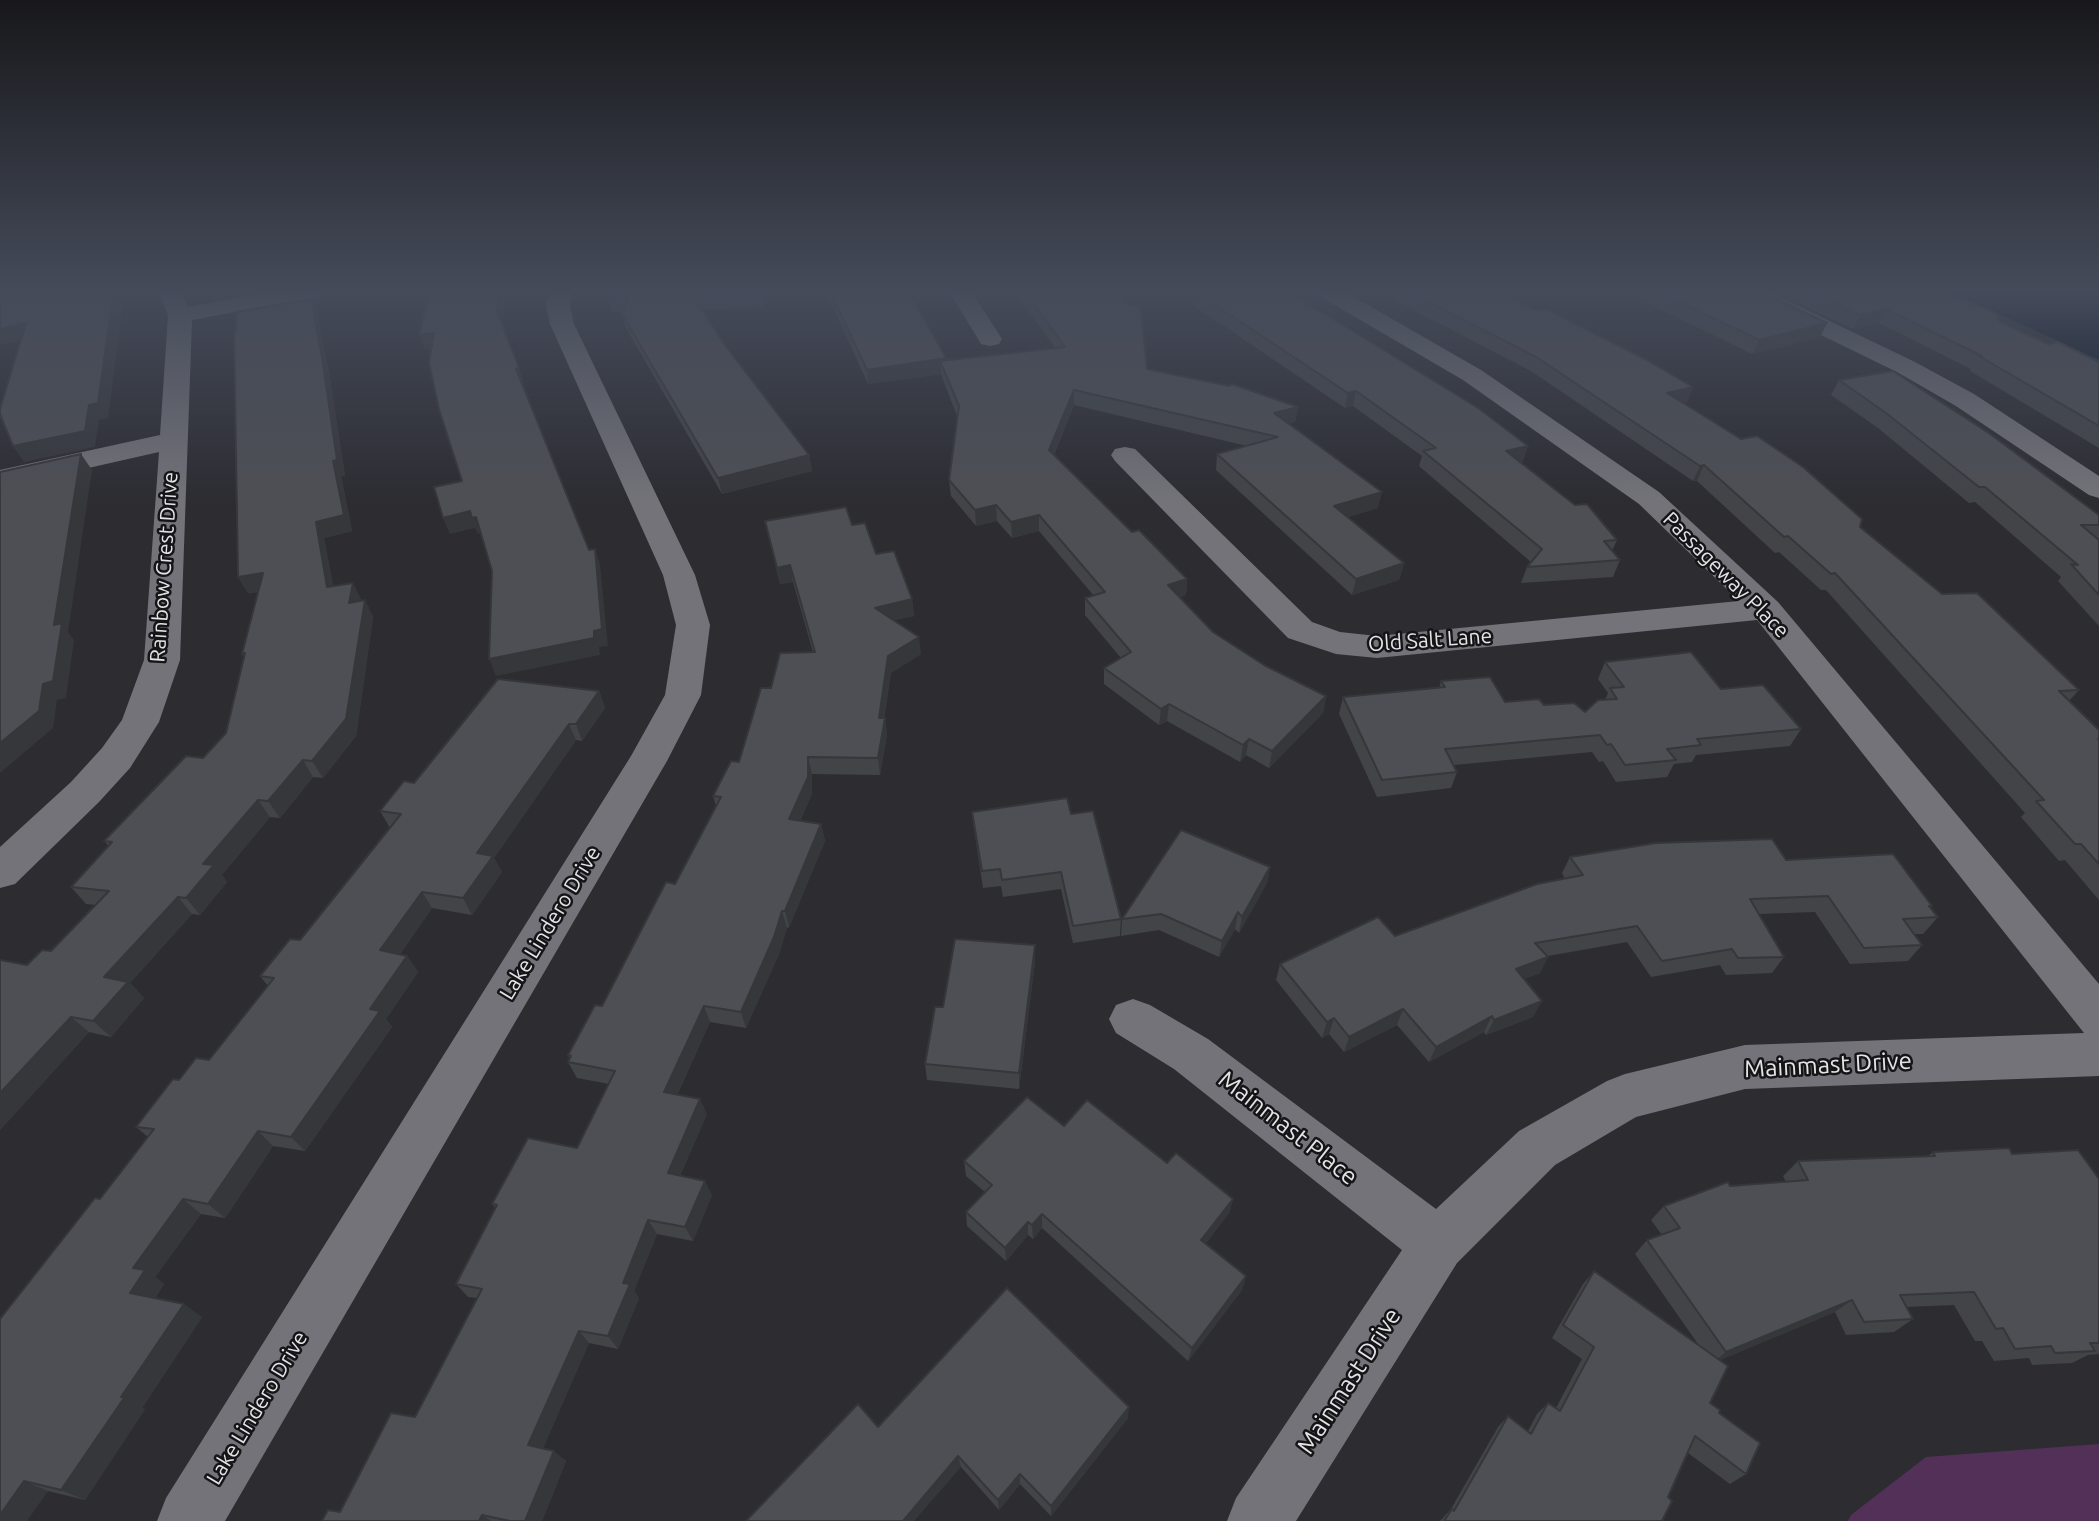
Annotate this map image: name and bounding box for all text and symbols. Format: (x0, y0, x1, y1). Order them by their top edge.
street label: Rainbow Crest Drive (145, 471, 183, 663)
street label: Passageway Place (1658, 507, 1794, 643)
street label: Old Salt Lane (1367, 623, 1493, 657)
street label: Lake Lindero Drive (494, 842, 606, 1004)
street label: Mainmast Drive (1743, 1046, 1913, 1084)
street label: Mainmast Place (1213, 1065, 1363, 1191)
street label: Mainmast Drive (1291, 1303, 1407, 1459)
street label: Lake Lindero Drive (201, 1327, 313, 1489)

